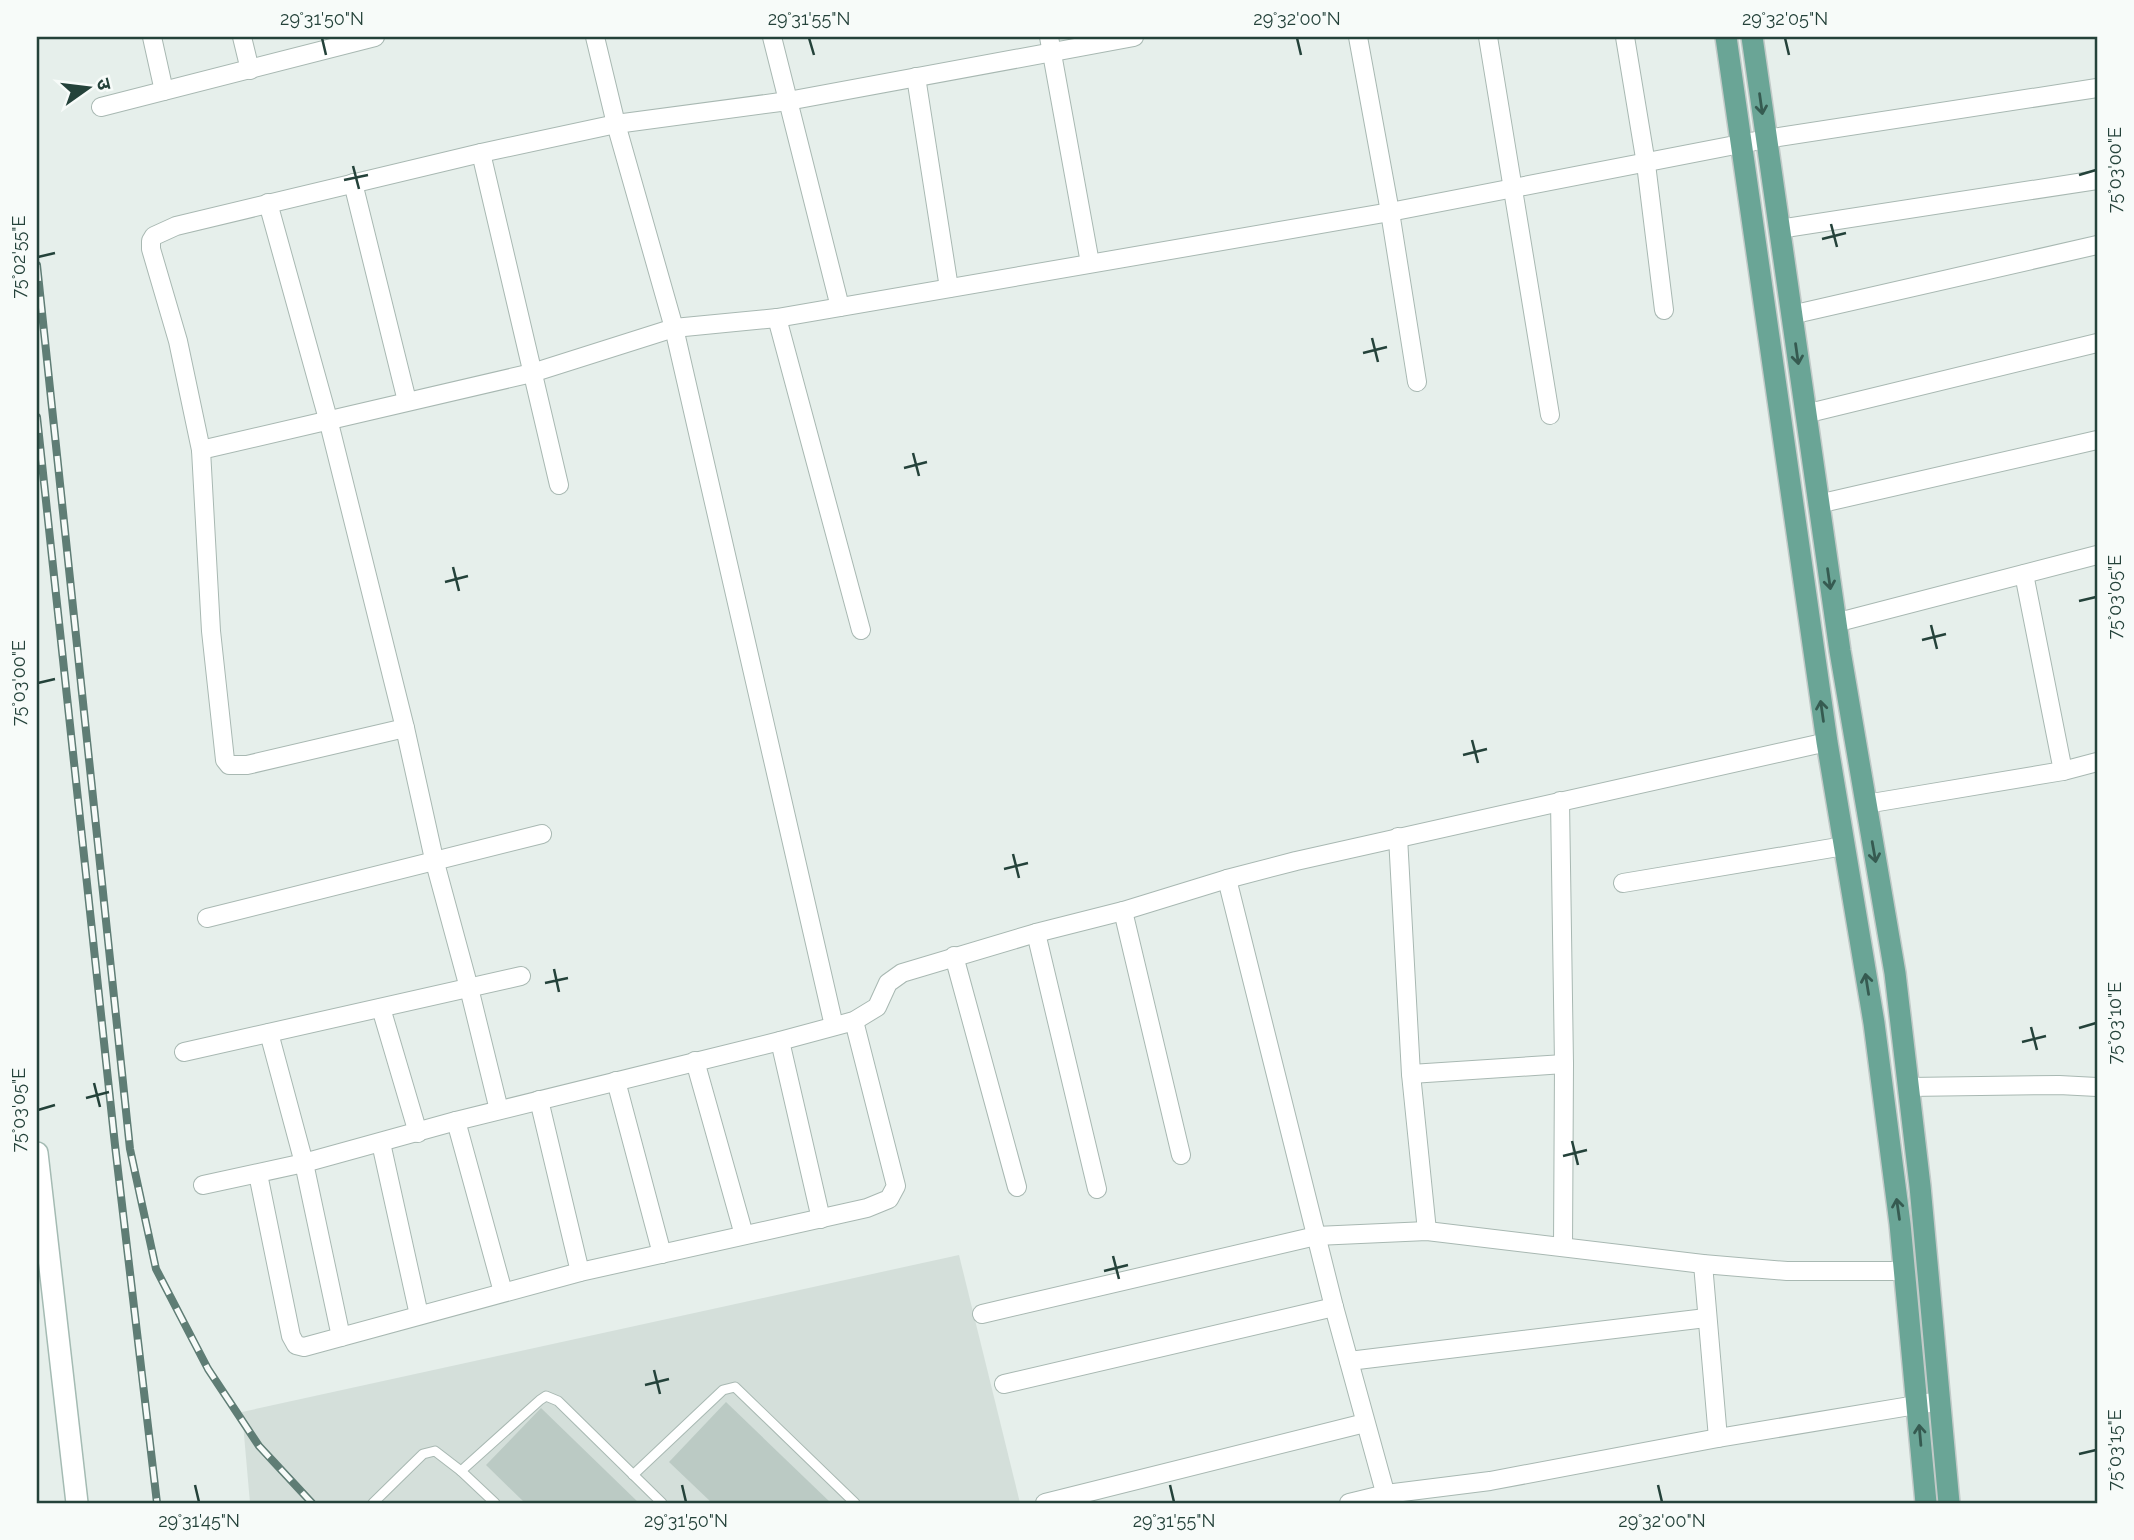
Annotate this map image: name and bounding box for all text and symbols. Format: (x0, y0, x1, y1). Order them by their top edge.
text: 29°31'50"N (280, 8, 364, 29)
text: 29°31'55"N (768, 8, 850, 29)
text: 29°32'00"N (1253, 8, 1341, 29)
text: 29°32'05"N (1742, 8, 1828, 29)
north arrow (52, 52, 122, 122)
text: उ (92, 76, 117, 93)
one-way arrow (1755, 92, 1768, 115)
text: 75°03'00"E (2104, 127, 2125, 213)
text: 75°02'55"E (8, 215, 29, 299)
one-way arrow (1790, 342, 1803, 365)
text: 75°03'05"E (2104, 555, 2125, 639)
one-way arrow (1823, 567, 1836, 590)
text: 75°03'00"E (8, 640, 29, 726)
one-way arrow (1815, 700, 1828, 723)
one-way arrow (1868, 840, 1881, 863)
one-way arrow (1860, 973, 1873, 995)
text: 75°03'10"E (2104, 982, 2125, 1064)
text: 75°03'05"E (8, 1068, 29, 1152)
one-way arrow (1892, 1198, 1905, 1221)
text: 75°03'15"E (2104, 1409, 2125, 1491)
one-way arrow (1913, 1424, 1926, 1447)
text: 29°31'45"N (158, 1510, 240, 1531)
text: 29°31'50"N (644, 1510, 728, 1531)
text: 29°31'55"N (1133, 1510, 1215, 1531)
text: 29°32'00"N (1618, 1510, 1706, 1531)

